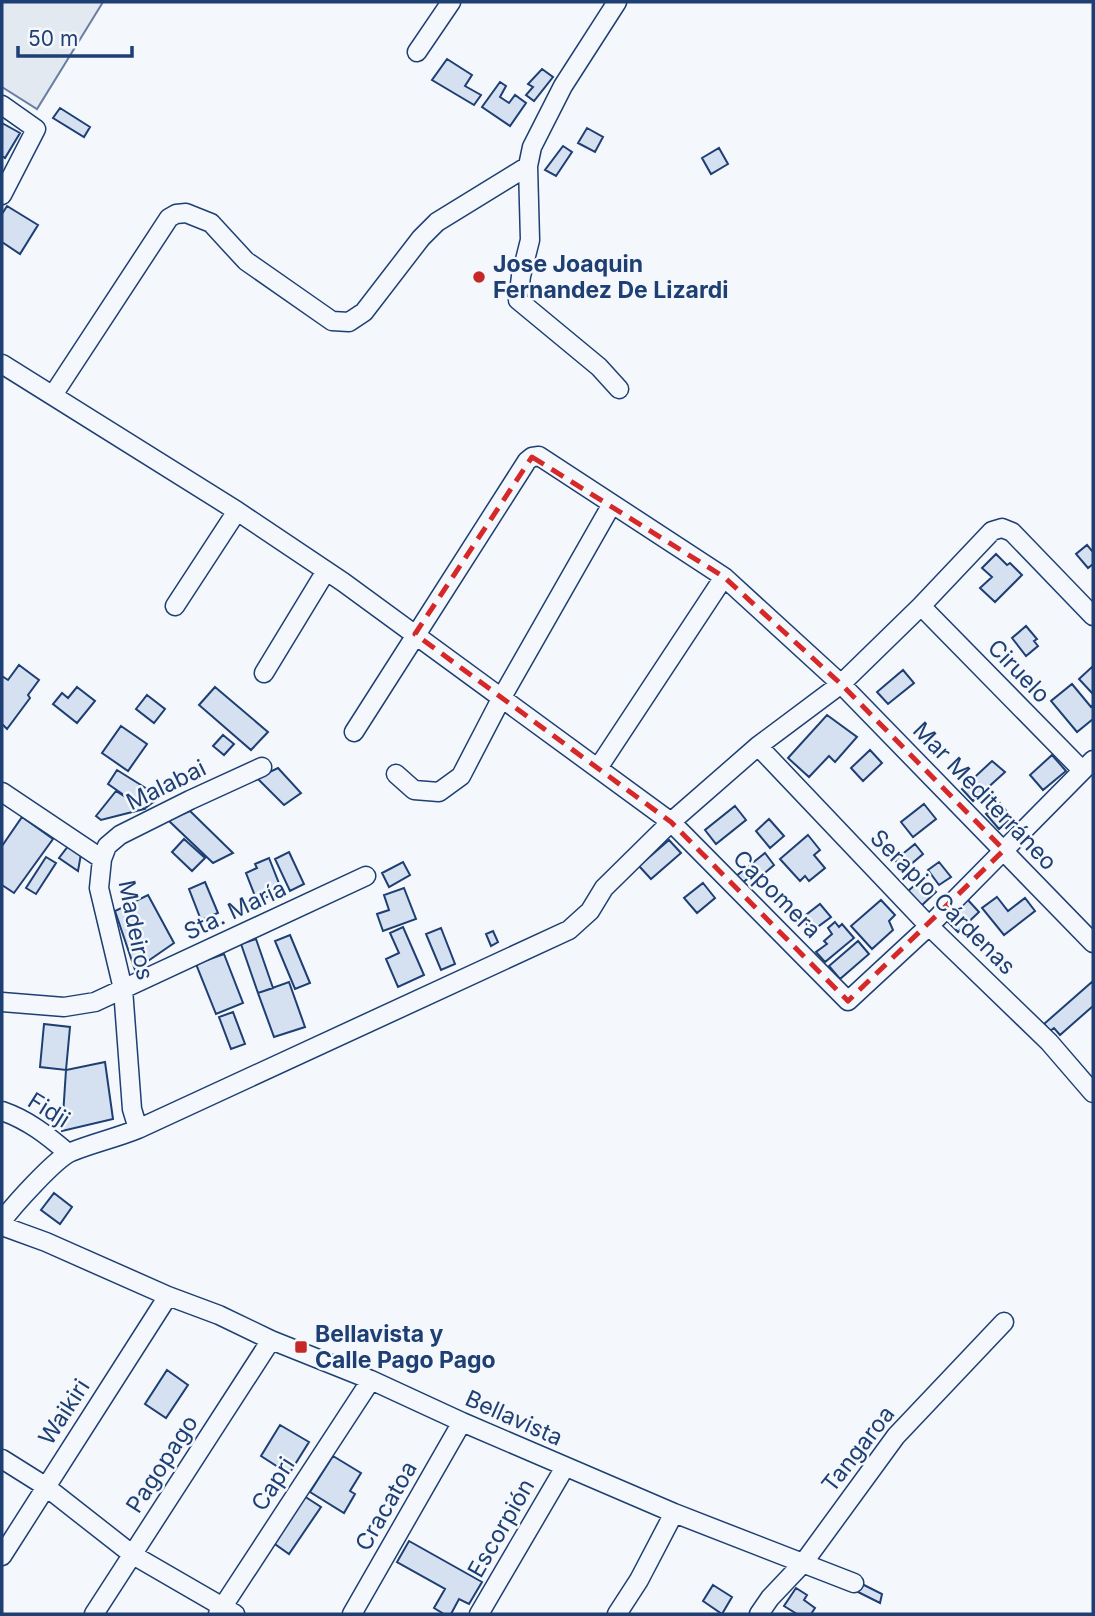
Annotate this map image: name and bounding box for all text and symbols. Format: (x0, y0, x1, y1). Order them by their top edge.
scale bar (18, 14, 131, 58)
text: 50 m (28, 26, 78, 51)
place label: Jose Joaquin Fernandez De Lizardi (493, 250, 728, 304)
marker: Jose Joaquin Fernandez De Lizardi (471, 269, 487, 285)
street label: Ciruelo (982, 633, 1056, 709)
street label: Mar Mediterráneo (907, 716, 1063, 876)
street label: Malabai (122, 754, 210, 816)
street label: Serapio Cárdenas (865, 824, 1021, 980)
street label: Capomera (727, 844, 827, 944)
street label: Sta. María (179, 874, 291, 946)
street label: Madeiros (113, 878, 159, 982)
street label: Fidji (23, 1086, 75, 1134)
place label: Bellavista y Calle Pago Pago (315, 1320, 496, 1374)
marker: Bellavista y Calle Pago Pago (293, 1339, 309, 1355)
street label: Waikiri (32, 1374, 96, 1450)
street label: Bellavista (461, 1384, 567, 1452)
street label: Tangaroa (816, 1400, 900, 1498)
street label: Pagopago (120, 1410, 204, 1518)
street label: Capri (245, 1452, 301, 1516)
street label: Cracatoa (349, 1456, 423, 1556)
street label: Escorpión (462, 1474, 540, 1582)

